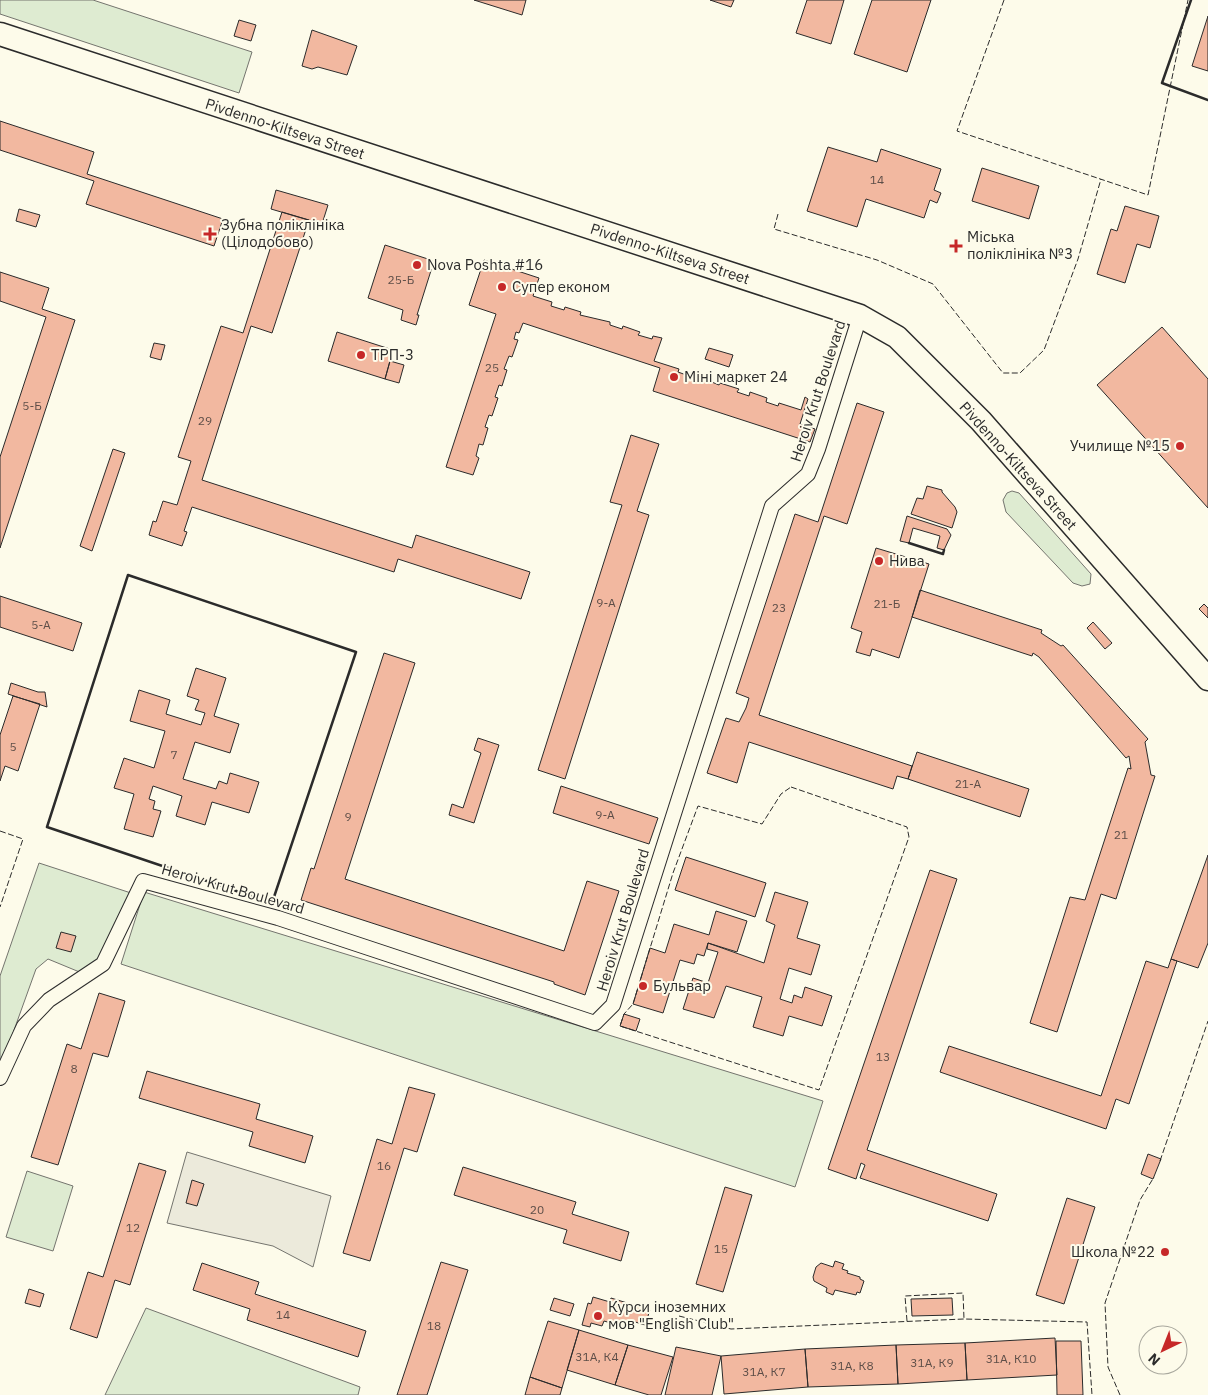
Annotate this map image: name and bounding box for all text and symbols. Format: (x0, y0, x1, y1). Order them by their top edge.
street label: Pivdenno-Kiltseva Street (203, 94, 367, 163)
house number: 14 (870, 172, 884, 187)
place label: Зубна поліклініка (Цілодобово) (221, 215, 345, 251)
street label: Pivdenno-Kiltseva Street (588, 219, 752, 288)
marker: Зубна поліклініка (Цілодобово) (203, 227, 217, 241)
place label: Міська поліклініка №3 (967, 227, 1073, 263)
marker: Міська поліклініка №3 (949, 239, 963, 253)
place label: Nova Poshta #16 (427, 255, 543, 274)
marker: Nova Poshta #16 (411, 259, 423, 271)
house number: 25-Б (388, 272, 414, 287)
place label: Супер економ (512, 277, 610, 296)
marker: Супер економ (496, 281, 508, 293)
street label: Heroiv Krut Boulevard (786, 318, 849, 464)
place label: ТРП-3 (371, 345, 414, 364)
marker: ТРП-3 (355, 349, 367, 361)
house number: 25 (485, 360, 499, 375)
place label: Міні маркет 24 (684, 367, 788, 386)
marker: Міні маркет 24 (668, 371, 680, 383)
street label: Pivdenno-Kiltseva Street (956, 397, 1081, 534)
house number: 5-Б (22, 398, 42, 413)
house number: 29 (198, 413, 212, 428)
place label: Училище №15 (1070, 436, 1170, 455)
marker: Училище №15 (1174, 440, 1186, 452)
place label: Нива (889, 551, 925, 570)
marker: Нива (873, 555, 885, 567)
house number: 9-А (596, 595, 616, 610)
house number: 21-Б (874, 596, 900, 611)
house number: 23 (772, 600, 786, 615)
house number: 5-А (31, 617, 51, 632)
house number: 5 (9, 739, 17, 754)
house number: 7 (170, 747, 178, 762)
house number: 21-А (955, 776, 982, 791)
house number: 9-А (595, 807, 615, 822)
house number: 9 (344, 809, 352, 824)
house number: 21 (1114, 827, 1128, 842)
street label: Heroiv Krut Boulevard (592, 846, 653, 993)
street label: Heroiv Krut Boulevard (159, 859, 307, 918)
place label: Бульвар (653, 976, 711, 995)
marker: Бульвар (637, 980, 649, 992)
house number: 13 (876, 1049, 890, 1064)
house number: 8 (70, 1061, 78, 1076)
house number: 16 (377, 1158, 391, 1173)
house number: 20 (530, 1202, 544, 1217)
house number: 12 (126, 1220, 140, 1235)
house number: 15 (714, 1241, 728, 1256)
place label: Школа №22 (1071, 1242, 1155, 1261)
marker: Школа №22 (1159, 1246, 1171, 1258)
place label: Курси іноземних мов "English Club" (608, 1297, 734, 1333)
house number: 14 (276, 1307, 290, 1322)
marker: Курси іноземних мов "English Club" (592, 1310, 604, 1322)
house number: 18 (427, 1318, 441, 1333)
north arrow (1138, 1325, 1188, 1375)
house number: 31А, К4 (575, 1349, 619, 1364)
text: N (1144, 1349, 1164, 1370)
house number: 31А, К10 (986, 1351, 1036, 1366)
house number: 31А, К9 (910, 1355, 954, 1370)
house number: 31А, К8 (830, 1358, 874, 1373)
house number: 31А, К7 (742, 1364, 786, 1379)

